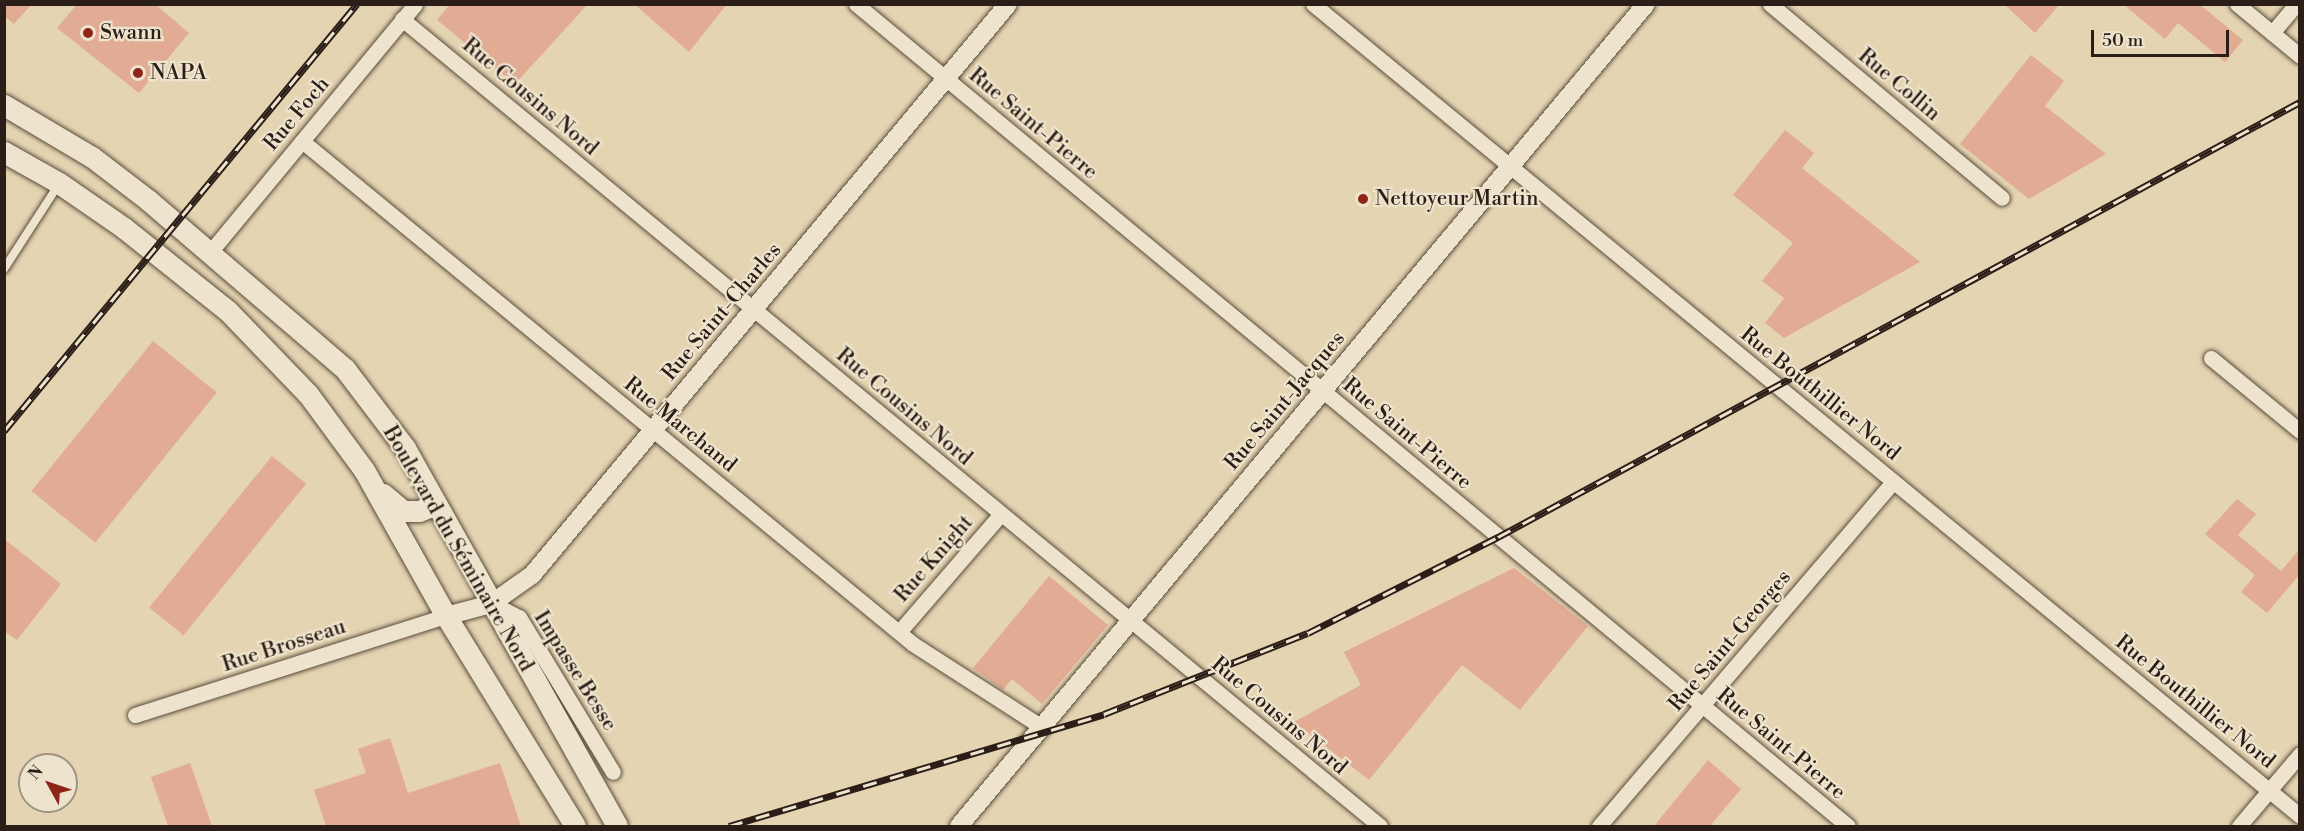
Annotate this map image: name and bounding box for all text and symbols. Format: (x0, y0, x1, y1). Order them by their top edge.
scale bar (2094, 18, 2232, 56)
place label: Swann (100, 20, 162, 46)
marker: Swann (81, 26, 95, 40)
text: 50 m (2102, 29, 2143, 52)
street label: Rue Cousins Nord (457, 33, 603, 161)
street label: Rue Collin (1853, 43, 1945, 127)
place label: NAPA (150, 60, 207, 86)
street label: Rue Saint-Pierre (964, 63, 1102, 185)
marker: NAPA (131, 66, 145, 80)
street label: Rue Foch (259, 72, 335, 156)
place label: Nettoyeur Martin (1375, 186, 1539, 212)
marker: Nettoyeur Martin (1356, 192, 1370, 206)
street label: Rue Saint-Charles (657, 238, 787, 386)
street label: Rue Bouthillier Nord (1735, 322, 1905, 466)
street label: Rue Saint-Jacques (1220, 326, 1350, 476)
street label: Rue Cousins Nord (831, 343, 977, 471)
street label: Rue Marchand (619, 372, 741, 478)
street label: Rue Saint-Pierre (1338, 373, 1476, 495)
street label: Boulevard du Séminaire Nord (377, 422, 539, 676)
street label: Rue Knight (889, 510, 979, 608)
street label: Rue Saint-Georges (1663, 565, 1797, 717)
street label: Impasse Besse (528, 606, 622, 736)
street label: Rue Brosseau (219, 614, 349, 678)
street label: Rue Bouthillier Nord (2110, 630, 2280, 774)
street label: Rue Cousins Nord (1206, 652, 1352, 780)
street label: Rue Saint-Pierre (1712, 683, 1850, 805)
north arrow (18, 753, 78, 813)
text: N (24, 761, 47, 784)

